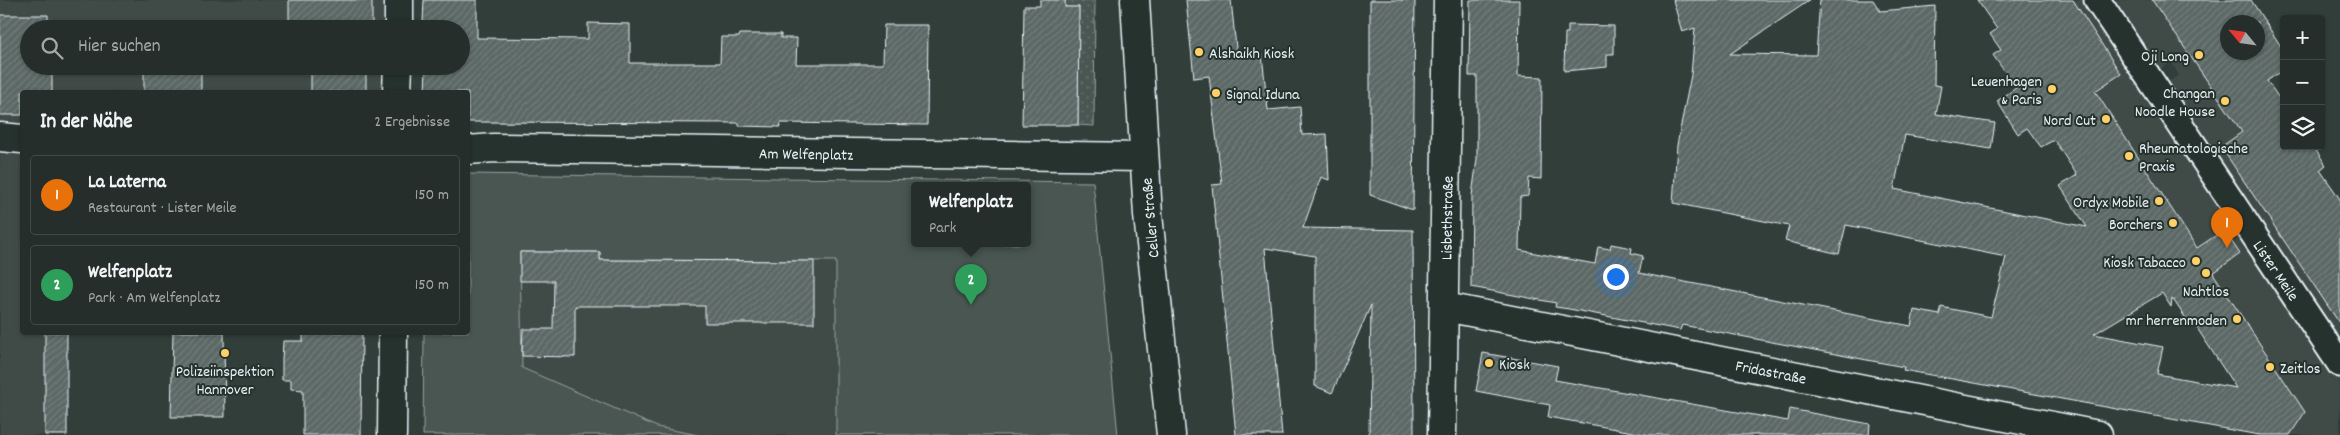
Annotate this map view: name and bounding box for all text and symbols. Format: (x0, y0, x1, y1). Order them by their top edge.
north arrow (2220, 15, 2265, 60)
map controls (2280, 15, 2325, 150)
button: + (2280, 15, 2325, 60)
search box (20, 20, 470, 75)
icon: search (38, 34, 66, 62)
text: Hier suchen (78, 34, 161, 61)
place label: Alshaikh Kiosk (1209, 43, 1294, 66)
marker: Alshaikh Kiosk (1193, 46, 1205, 58)
place label: Oji Long (2141, 46, 2189, 69)
marker: Oji Long (2193, 49, 2205, 61)
button: − (2280, 60, 2325, 105)
place label: Leuenhagen & Paris (1971, 71, 2042, 112)
marker: Leuenhagen & Paris (2046, 83, 2058, 95)
place label: Changan Noodle House (2135, 83, 2215, 124)
place label: Signal Iduna (1226, 84, 1300, 107)
marker: Signal Iduna (1210, 87, 1222, 99)
marker: Changan Noodle House (2219, 95, 2231, 107)
button: layers (2280, 105, 2325, 150)
text: In der Nähe (40, 108, 132, 138)
place label: Nord Cut (2043, 110, 2096, 133)
text: 2 Ergebnisse (374, 111, 450, 134)
marker: Nord Cut (2100, 113, 2112, 125)
place label: Rheumatologische Praxis (2139, 138, 2248, 179)
street label: Am Welfenplatz (759, 143, 853, 168)
marker: Rheumatologische Praxis (2123, 150, 2135, 162)
text: La Laterna (88, 170, 166, 197)
street label: Lisbethstraße (1436, 176, 1461, 260)
street label: Celler Straße (1137, 177, 1166, 259)
popup (911, 182, 1031, 247)
text: 1 (55, 184, 59, 207)
text: 150 m (415, 184, 449, 207)
text: Welfenplatz (929, 190, 1013, 217)
place label: Ordyx Mobile (2073, 192, 2149, 215)
marker: Ordyx Mobile (2153, 195, 2165, 207)
text: Restaurant · Lister Meile (88, 197, 237, 220)
pin: 1 (2211, 207, 2243, 248)
place label: Borchers (2109, 214, 2163, 237)
text: Park (929, 217, 956, 240)
marker: Borchers (2167, 217, 2179, 229)
street label: Lister Meile (2246, 236, 2304, 306)
place label: Kiosk Tabacco (2103, 252, 2186, 275)
marker: Kiosk Tabacco (2190, 255, 2202, 267)
text: Welfenplatz (88, 260, 172, 287)
pin: 2 (955, 264, 987, 305)
your location (1603, 264, 1629, 290)
marker: Nahtlos (2200, 267, 2212, 279)
text: 2 (54, 274, 61, 297)
text: 150 m (415, 274, 449, 297)
place label: Nahtlos (2183, 281, 2229, 304)
text: Park · Am Welfenplatz (88, 287, 220, 310)
place label: mr herrenmoden (2126, 310, 2227, 333)
marker: mr herrenmoden (2231, 313, 2243, 325)
marker: Polizeiinspektion Hannover (219, 347, 231, 359)
place label: Kiosk (1499, 354, 1530, 377)
street label: Fridastraße (1733, 355, 1808, 392)
marker: Kiosk (1483, 357, 1495, 369)
place label: Zeitlos (2280, 358, 2321, 381)
place label: Polizeiinspektion Hannover (176, 361, 274, 402)
marker: Zeitlos (2264, 361, 2276, 373)

